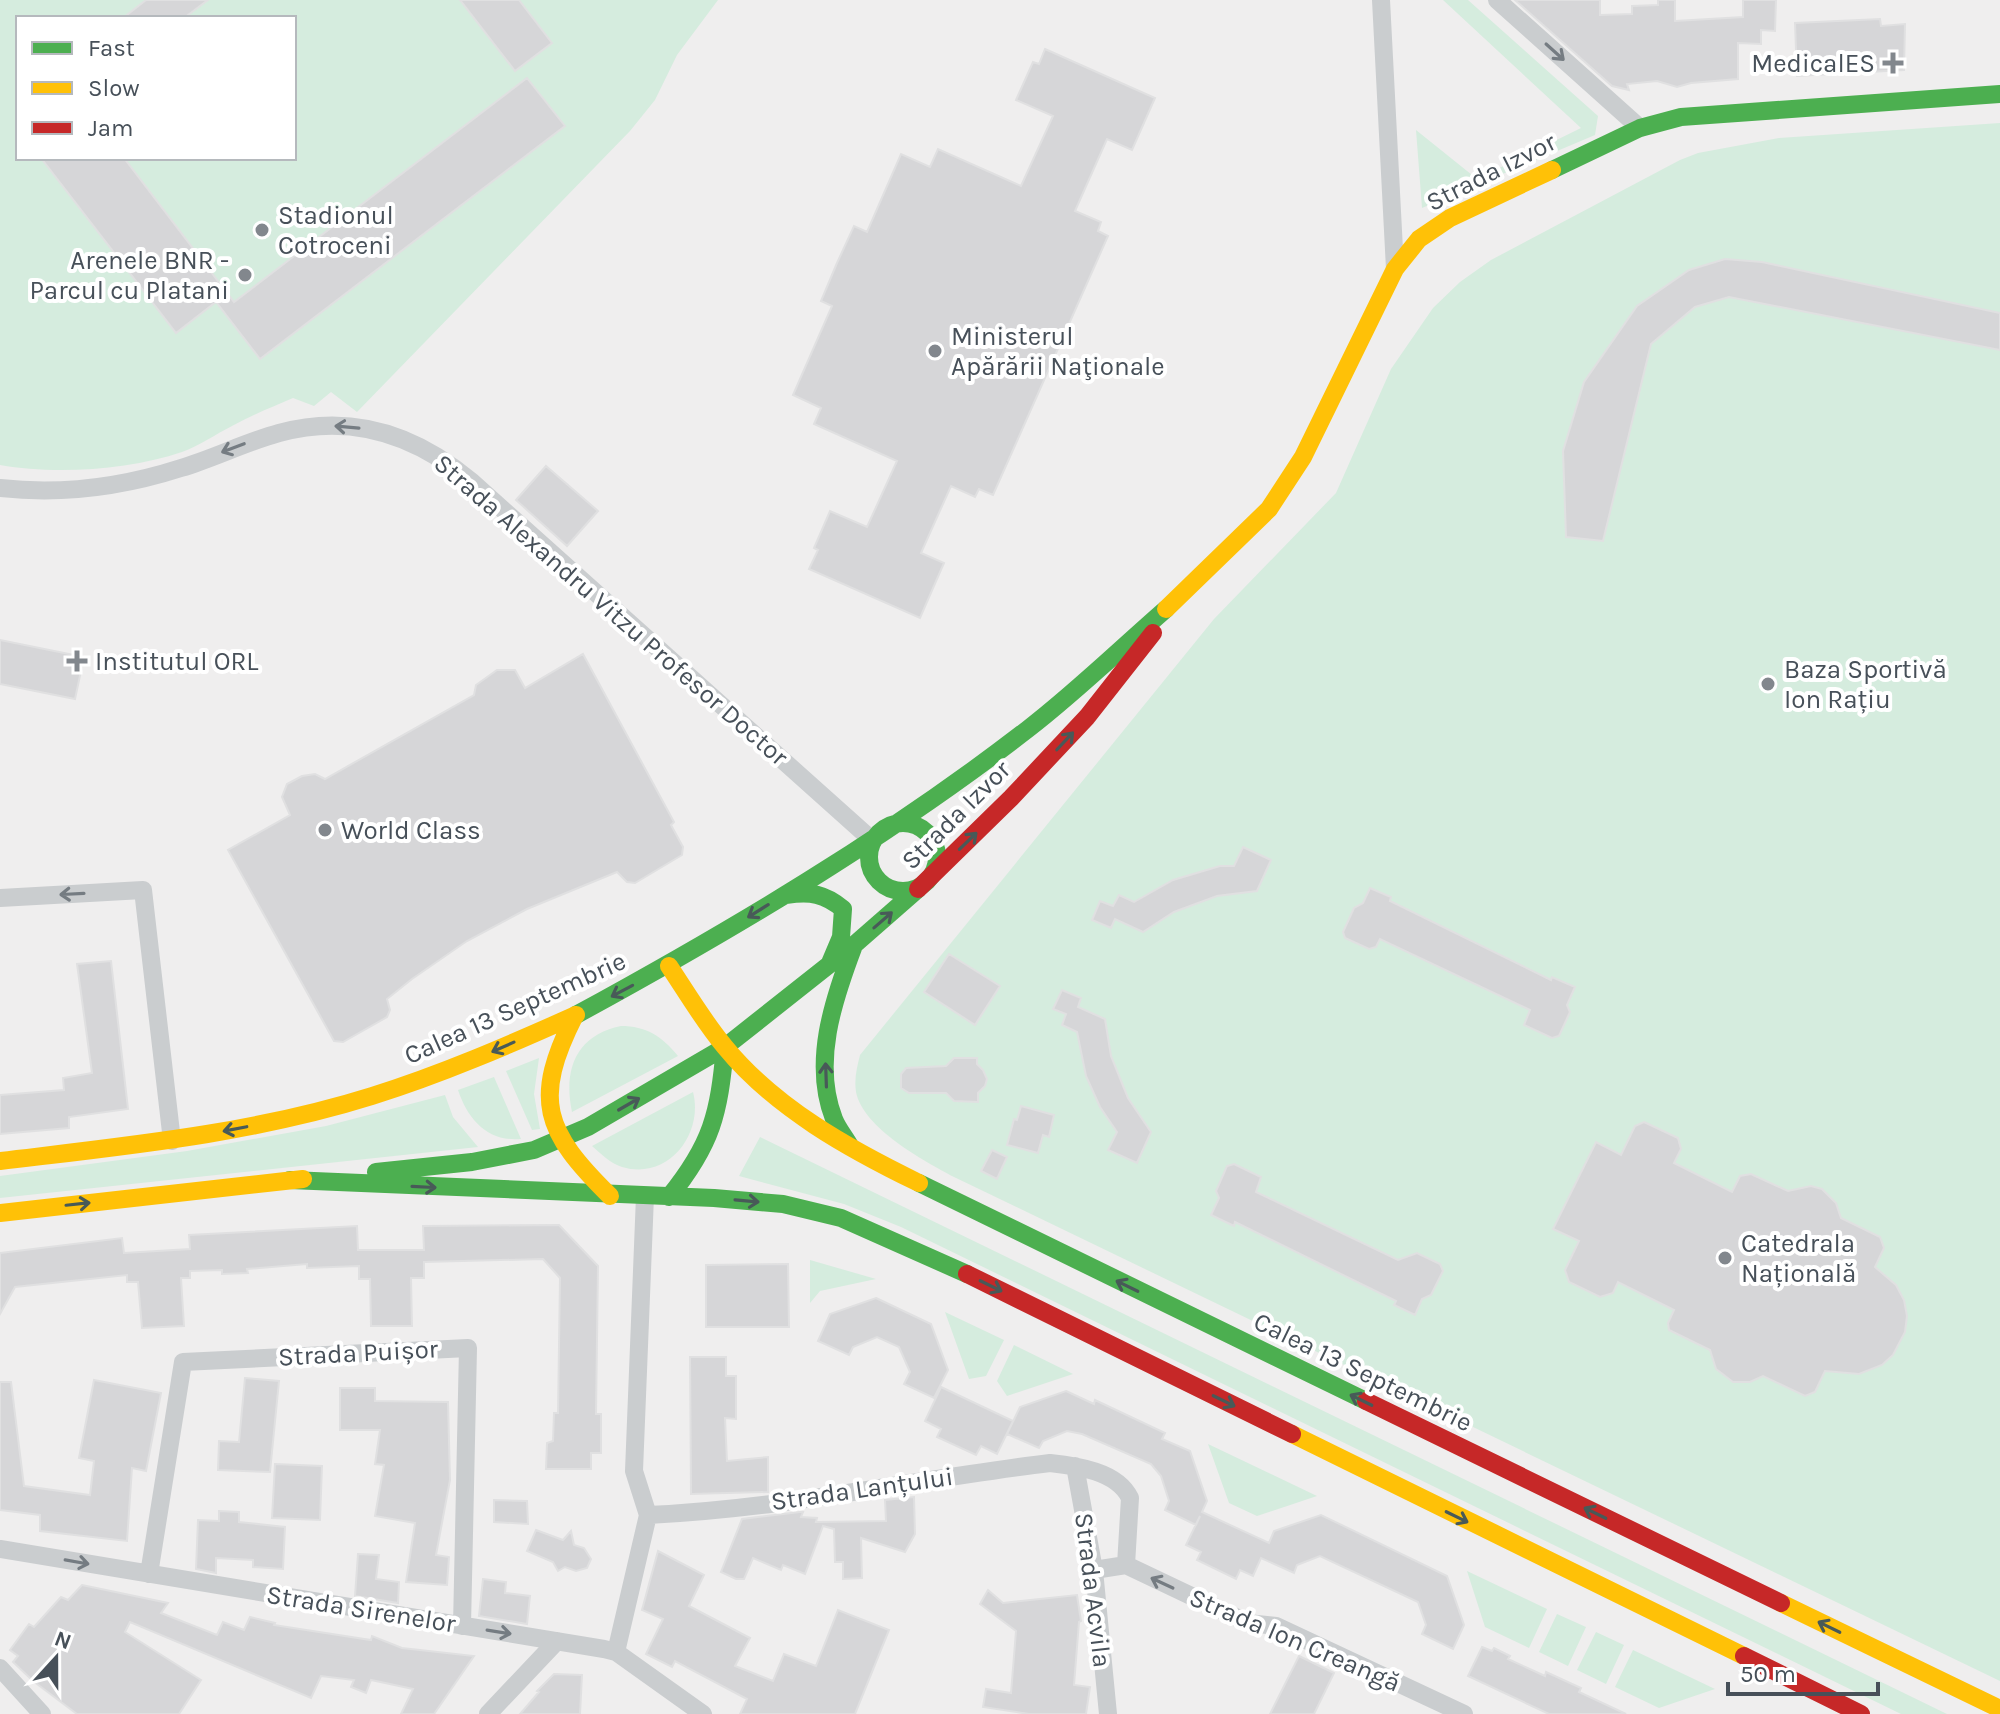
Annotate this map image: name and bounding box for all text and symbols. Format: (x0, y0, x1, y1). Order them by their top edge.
legend (16, 16, 296, 160)
text: Fast (88, 34, 135, 62)
one-way arrow (1544, 43, 1564, 61)
place label: MedicalES (1751, 48, 1875, 79)
marker: MedicalES (1882, 52, 1904, 74)
text: Slow (88, 74, 140, 102)
text: Jam (88, 114, 133, 142)
street label: Strada Izvor (1421, 126, 1562, 218)
place label: Stadionul Cotroceni (278, 200, 394, 261)
marker: Stadionul Cotroceni (253, 221, 271, 239)
place label: Arenele BNR - Parcul cu Platani (29, 245, 229, 306)
marker: Arenele BNR - Parcul cu Platani (236, 266, 254, 284)
place label: Ministerul Apărării Naţionale (951, 321, 1165, 382)
marker: Ministerul Apărării Naţionale (926, 342, 944, 360)
one-way arrow (334, 419, 361, 434)
one-way arrow (221, 442, 246, 456)
street label: Strada Alexandru Vitzu Profesor Doctor (428, 448, 795, 773)
place label: Institutul ORL (95, 646, 259, 677)
marker: Institutul ORL (66, 650, 88, 672)
place label: Baza Sportivă Ion Rațiu (1784, 654, 1947, 715)
marker: Baza Sportivă Ion Rațiu (1759, 675, 1777, 693)
one-way arrow (1055, 731, 1074, 751)
street label: Strada Izvor (895, 754, 1017, 876)
place label: World Class (341, 815, 481, 846)
marker: World Class (316, 821, 334, 839)
one-way arrow (958, 832, 977, 851)
one-way arrow (59, 887, 86, 902)
one-way arrow (747, 904, 770, 920)
one-way arrow (872, 911, 893, 929)
street label: Calea 13 Septembrie (399, 945, 631, 1071)
one-way arrow (610, 983, 634, 999)
one-way arrow (492, 1040, 516, 1055)
one-way arrow (819, 1062, 834, 1089)
one-way arrow (617, 1096, 640, 1112)
one-way arrow (223, 1123, 249, 1138)
one-way arrow (410, 1179, 437, 1194)
one-way arrow (733, 1194, 760, 1209)
one-way arrow (64, 1197, 90, 1212)
place label: Catedrala Națională (1741, 1228, 1856, 1289)
marker: Catedrala Națională (1716, 1249, 1734, 1267)
one-way arrow (1116, 1278, 1139, 1293)
one-way arrow (978, 1279, 1002, 1294)
street label: Calea 13 Septembrie (1249, 1306, 1477, 1438)
street label: Strada Puișor (277, 1333, 439, 1373)
one-way arrow (1349, 1392, 1373, 1407)
one-way arrow (1211, 1394, 1235, 1409)
street label: Strada Lanțului (769, 1461, 955, 1517)
one-way arrow (1583, 1505, 1607, 1520)
one-way arrow (1444, 1509, 1468, 1525)
street label: Strada Acvila (1068, 1511, 1118, 1669)
one-way arrow (64, 1555, 89, 1570)
one-way arrow (1151, 1575, 1175, 1590)
street label: Strada Sirenelor (264, 1579, 458, 1639)
street label: Strada Ion Creangă (1185, 1582, 1405, 1698)
north arrow (16, 1618, 96, 1698)
one-way arrow (1818, 1618, 1841, 1633)
text: N (51, 1625, 75, 1655)
one-way arrow (486, 1625, 511, 1640)
scale bar (1728, 1646, 1878, 1696)
text: 50 m (1740, 1660, 1796, 1688)

